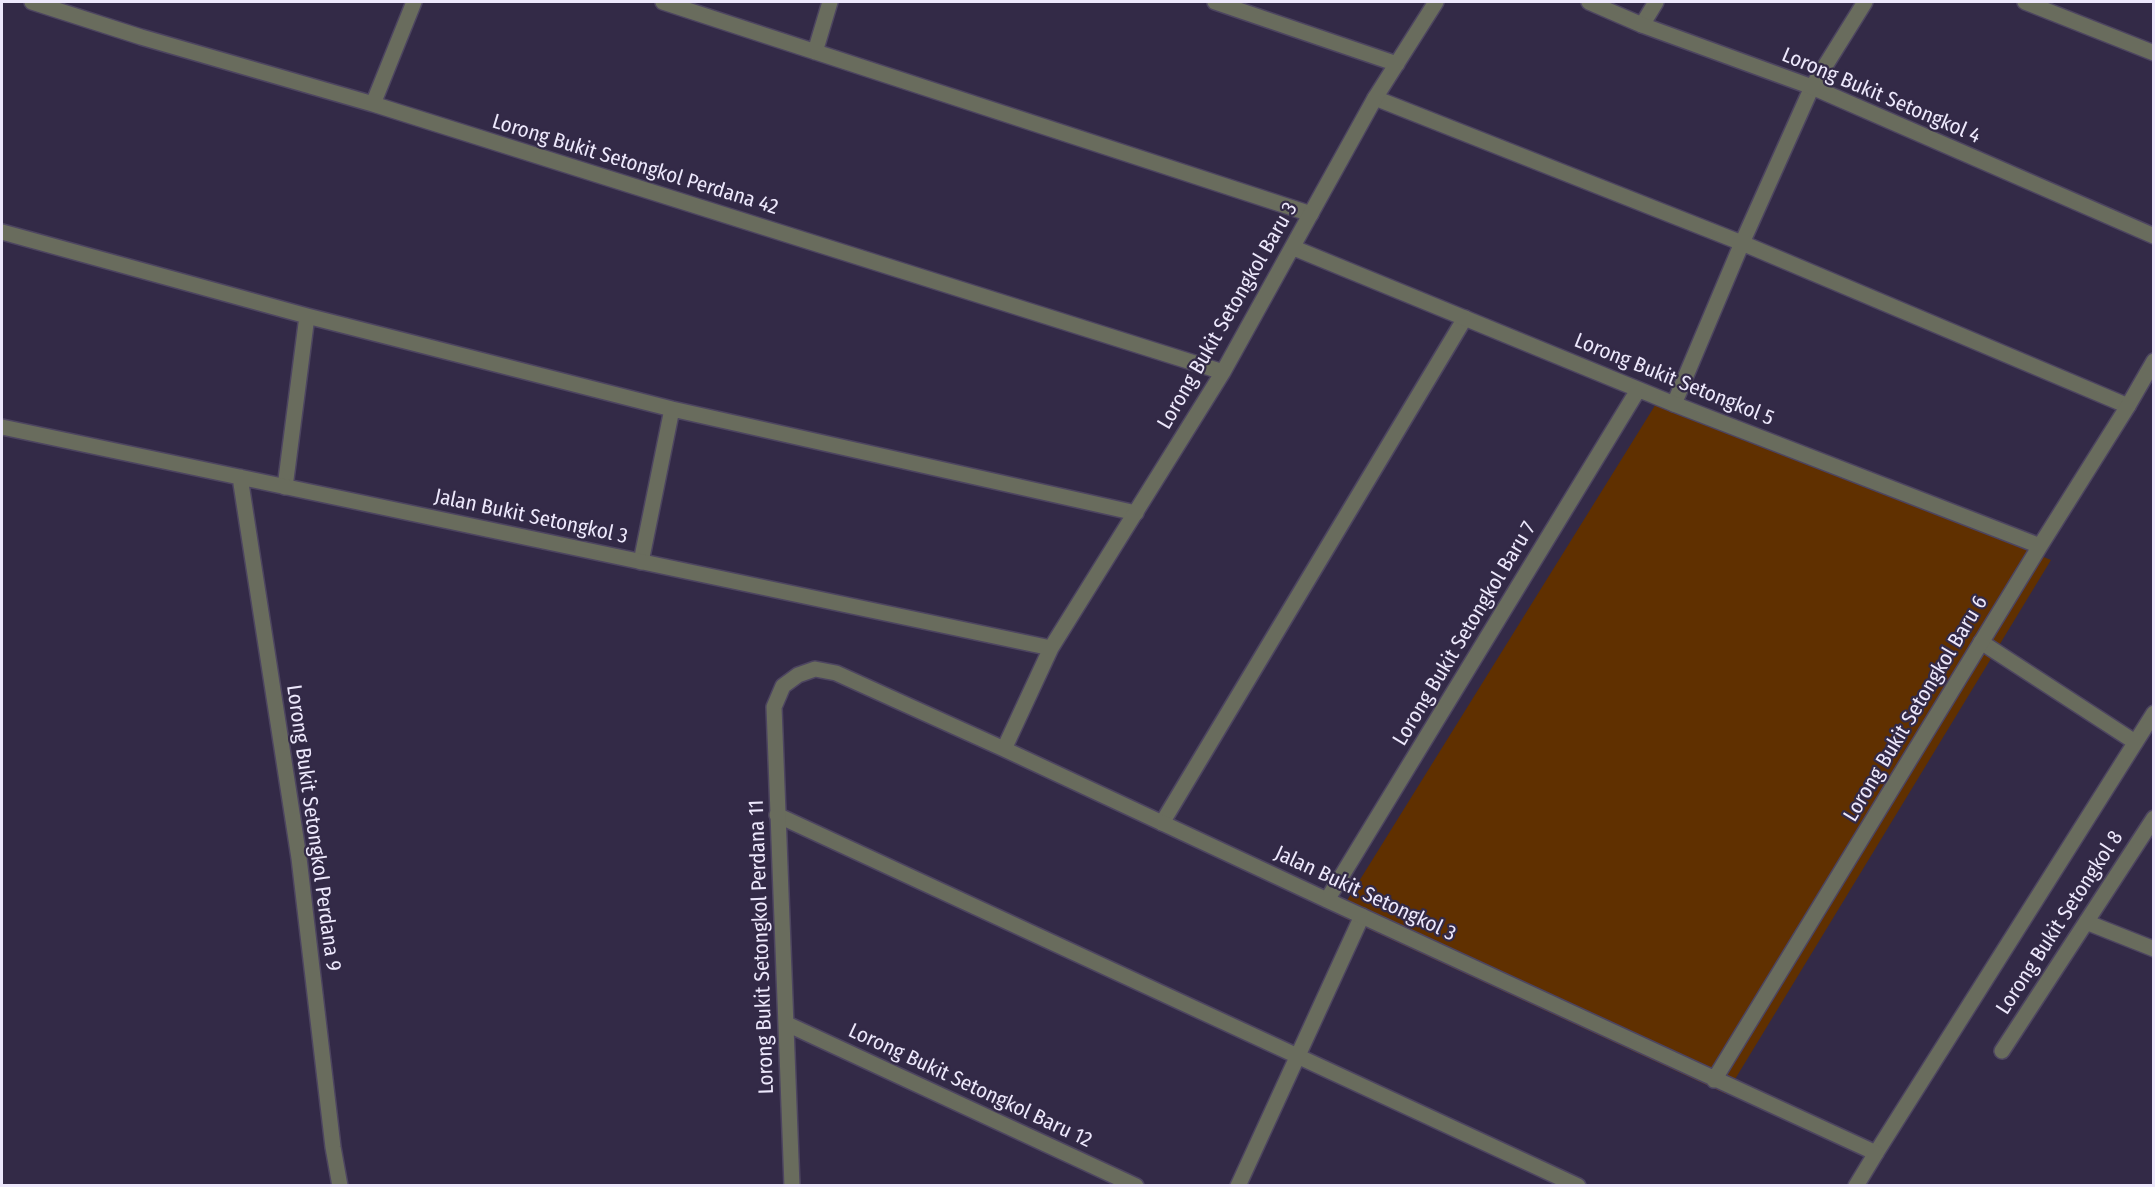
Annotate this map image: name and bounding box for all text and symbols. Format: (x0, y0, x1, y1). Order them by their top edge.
street label: Lorong Bukit Setongkol 4 (1778, 43, 1984, 149)
street label: Lorong Bukit Setongkol Perdana 42 (489, 109, 781, 221)
street label: Lorong Bukit Setongkol Baru 3 (1153, 198, 1303, 434)
street label: Lorong Bukit Setongkol 5 (1571, 328, 1777, 432)
street label: Jalan Bukit Setongkol 3 (432, 484, 630, 550)
street label: Lorong Bukit Setongkol Baru 7 (1388, 517, 1542, 751)
street label: Lorong Bukit Setongkol Baru 6 (1839, 592, 1993, 826)
street label: Lorong Bukit Setongkol Perdana 9 (280, 683, 346, 973)
street label: Lorong Bukit Setongkol Perdana 11 (744, 799, 780, 1095)
street label: Lorong Bukit Setongkol 8 (1991, 826, 2129, 1020)
street label: Jalan Bukit Setongkol 3 (1270, 841, 1460, 947)
street label: Lorong Bukit Setongkol Baru 12 (844, 1018, 1096, 1154)

